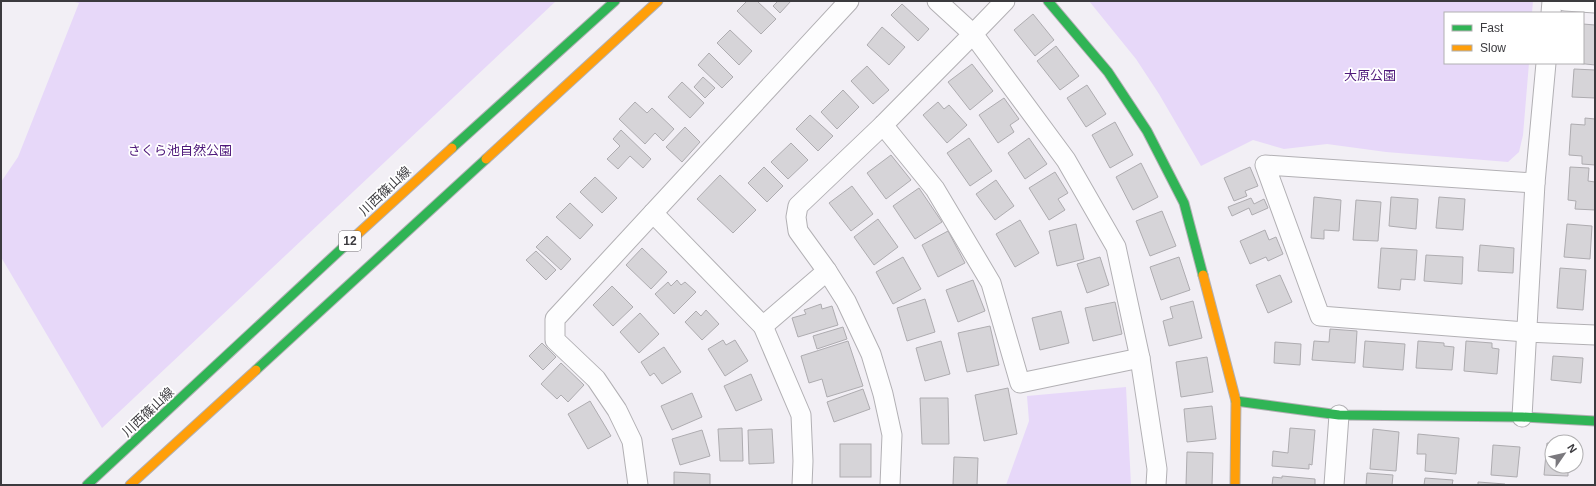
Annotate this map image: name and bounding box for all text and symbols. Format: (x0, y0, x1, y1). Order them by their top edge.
legend (1444, 12, 1584, 64)
text: Fast (1480, 21, 1504, 35)
text: Slow (1480, 41, 1506, 55)
park label: 大原公園 (1344, 68, 1396, 83)
park label: さくら池自然公園 (128, 143, 232, 158)
street label: 川西篠山線 (356, 163, 414, 219)
road number: 12 (339, 231, 361, 251)
street label: 川西篠山線 (119, 384, 177, 440)
north arrow (1544, 434, 1584, 474)
text: N (1565, 442, 1580, 455)

